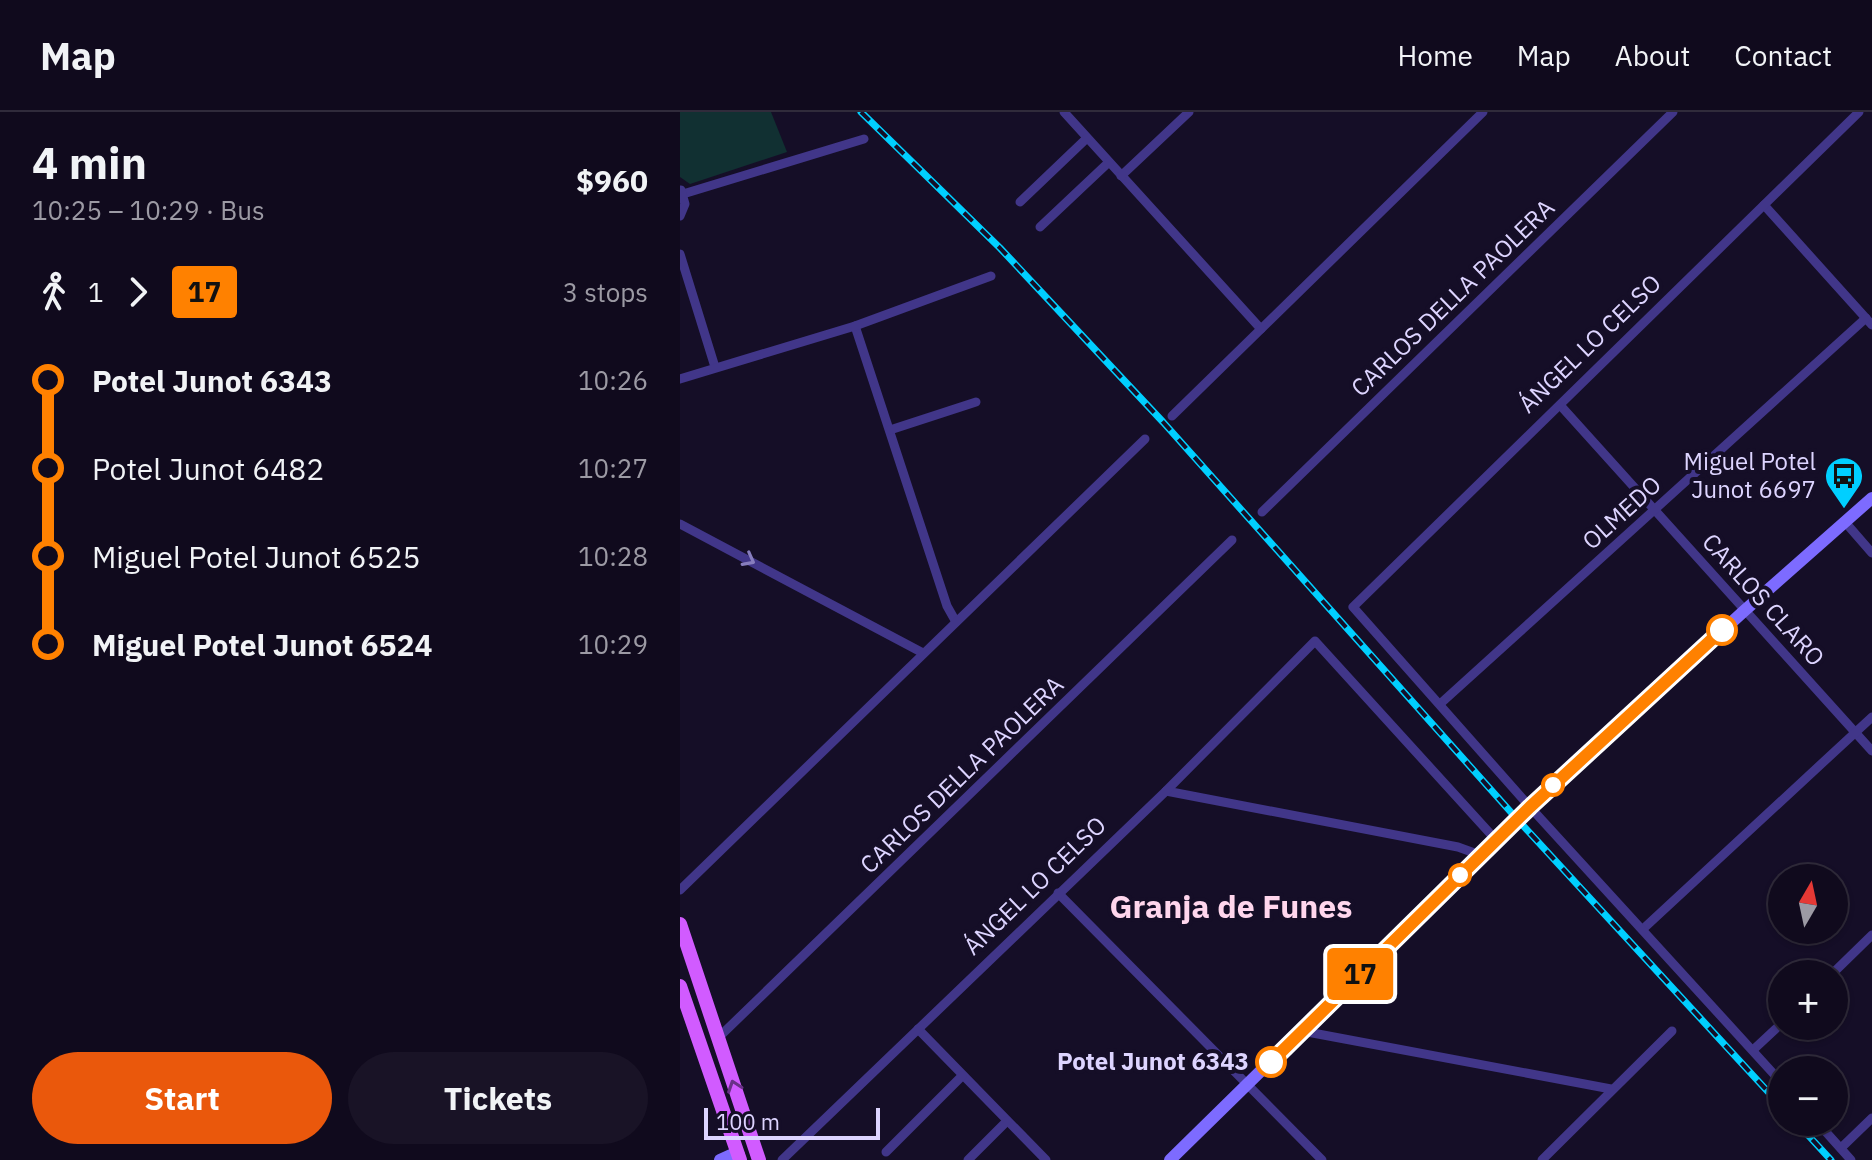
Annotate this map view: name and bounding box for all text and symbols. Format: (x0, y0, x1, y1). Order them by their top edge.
text: Map (40, 31, 116, 80)
text: Home (1397, 37, 1473, 74)
text: Map (1517, 37, 1571, 74)
text: About (1615, 37, 1690, 74)
text: Contact (1734, 37, 1832, 74)
text: 4 min (32, 134, 147, 191)
text: $960 (576, 161, 648, 200)
street label: CARLOS DELLA PAOLERA (1344, 191, 1561, 403)
text: 10:25 – 10:29 · Bus (32, 193, 265, 227)
street label: ÁNGEL LO CELSO (1511, 267, 1668, 420)
icon: walk (32, 270, 76, 314)
icon: forward (116, 270, 160, 314)
text: 17 (188, 273, 221, 310)
text: 1 (88, 275, 104, 309)
text: 3 stops (562, 275, 648, 309)
text: Potel Junot 6343 (92, 361, 332, 400)
text: 10:26 (578, 363, 648, 397)
place label: Miguel Potel Junot 6697 (1683, 445, 1816, 505)
text: Potel Junot 6482 (92, 449, 324, 488)
text: 10:27 (578, 451, 648, 485)
bus stop icon: Miguel Potel Junot 6697 (1823, 455, 1865, 510)
street label: OLMEDO (1575, 468, 1668, 556)
street label: CARLOS CLARO (1695, 526, 1832, 673)
text: Miguel Potel Junot 6525 (92, 537, 421, 576)
text: 10:28 (578, 539, 648, 573)
one-way arrow (741, 551, 756, 566)
unlabelled marker (1707, 615, 1737, 645)
text: Miguel Potel Junot 6524 (92, 625, 433, 664)
text: 10:29 (578, 627, 648, 661)
street label: CARLOS DELLA PAOLERA (853, 668, 1070, 880)
unlabelled marker (1542, 774, 1564, 796)
street label: ÁNGEL LO CELSO (956, 809, 1113, 962)
unlabelled marker (1449, 864, 1471, 886)
north arrow (1768, 864, 1848, 944)
map controls (1768, 864, 1848, 1136)
district label: Granja de Funes (1110, 885, 1352, 927)
line badge: 17 (1324, 948, 1396, 1000)
text: 17 (1343, 955, 1377, 992)
button: + (1768, 960, 1848, 1040)
place label: Potel Junot 6343 (1057, 1045, 1249, 1077)
marker: Potel Junot 6343 (1256, 1047, 1286, 1077)
button: Start (32, 1052, 332, 1144)
button: Tickets (348, 1052, 648, 1144)
button: − (1768, 1056, 1848, 1136)
one-way arrow (727, 1080, 743, 1094)
scale bar (704, 1104, 880, 1140)
text: 100 m (716, 1107, 780, 1136)

